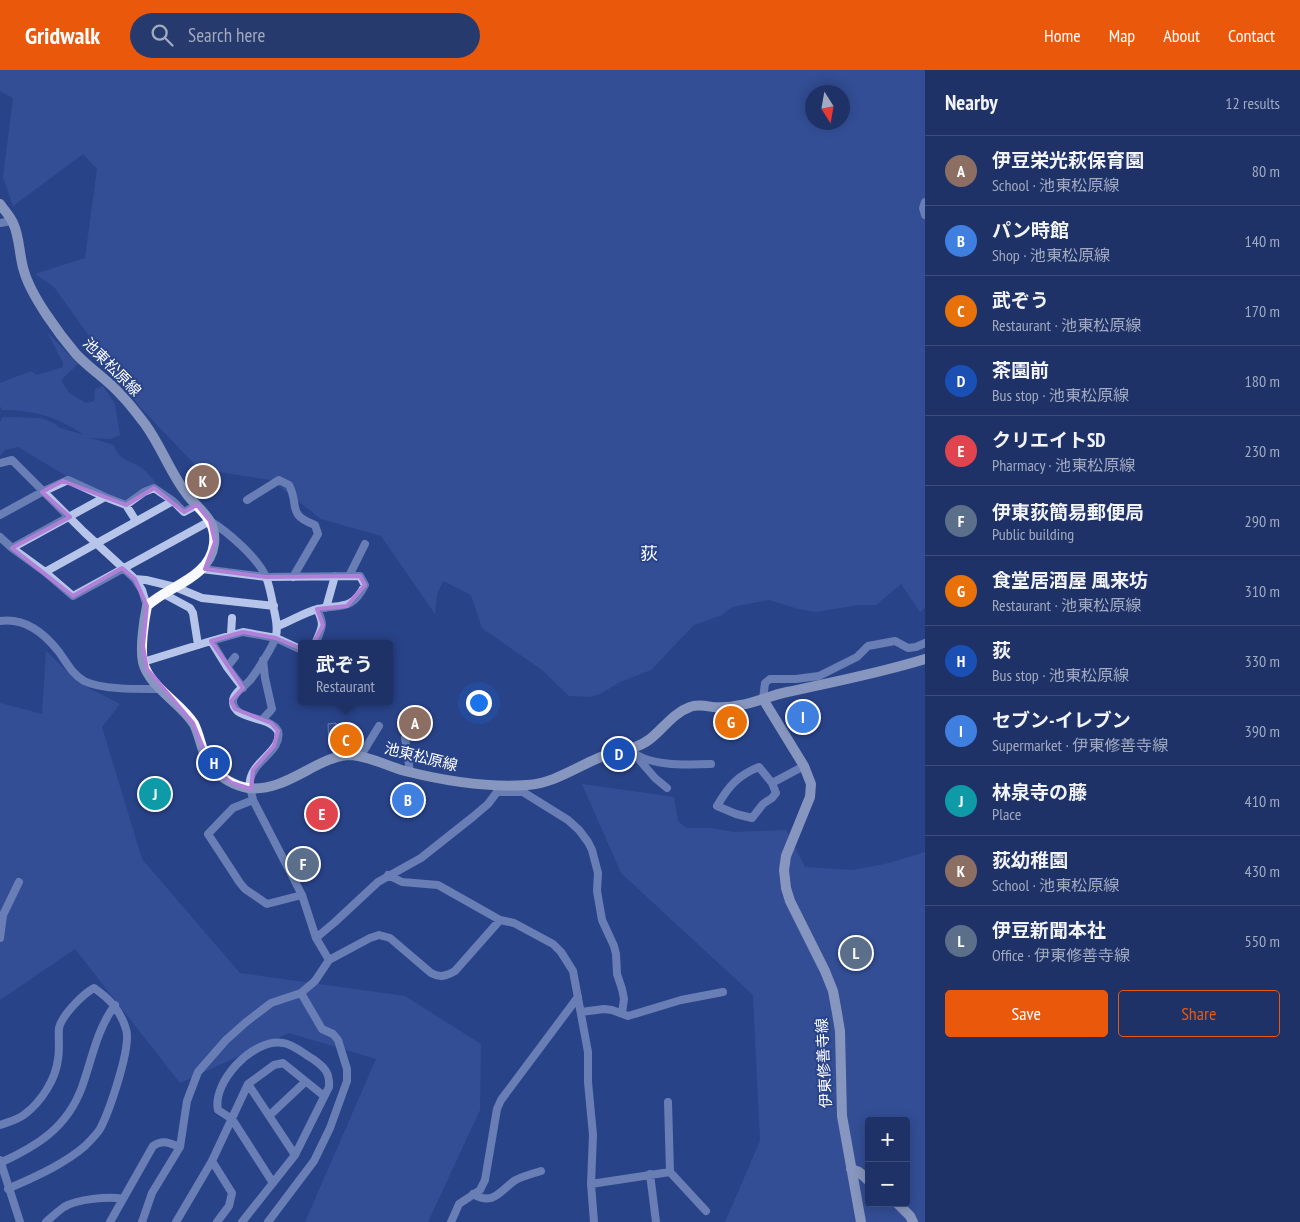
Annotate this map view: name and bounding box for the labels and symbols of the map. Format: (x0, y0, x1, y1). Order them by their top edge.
north arrow (805, 85, 850, 130)
street label: 池東松原線 (79, 333, 146, 400)
pin: K (187, 462, 219, 500)
district label: 荻 (640, 542, 658, 565)
your location (466, 690, 492, 716)
pin: I (787, 698, 819, 736)
pin: G (715, 703, 747, 741)
pin: A (399, 704, 431, 742)
pin: C (330, 721, 362, 759)
pin: D (603, 735, 635, 773)
street label: 池東松原線 (382, 738, 460, 775)
pin: H (198, 744, 230, 782)
pin: J (139, 775, 171, 813)
pin: B (392, 781, 424, 819)
pin: E (306, 795, 338, 833)
pin: F (287, 845, 319, 883)
pin: L (840, 934, 872, 972)
street label: 伊東修善寺線 (812, 1018, 835, 1108)

